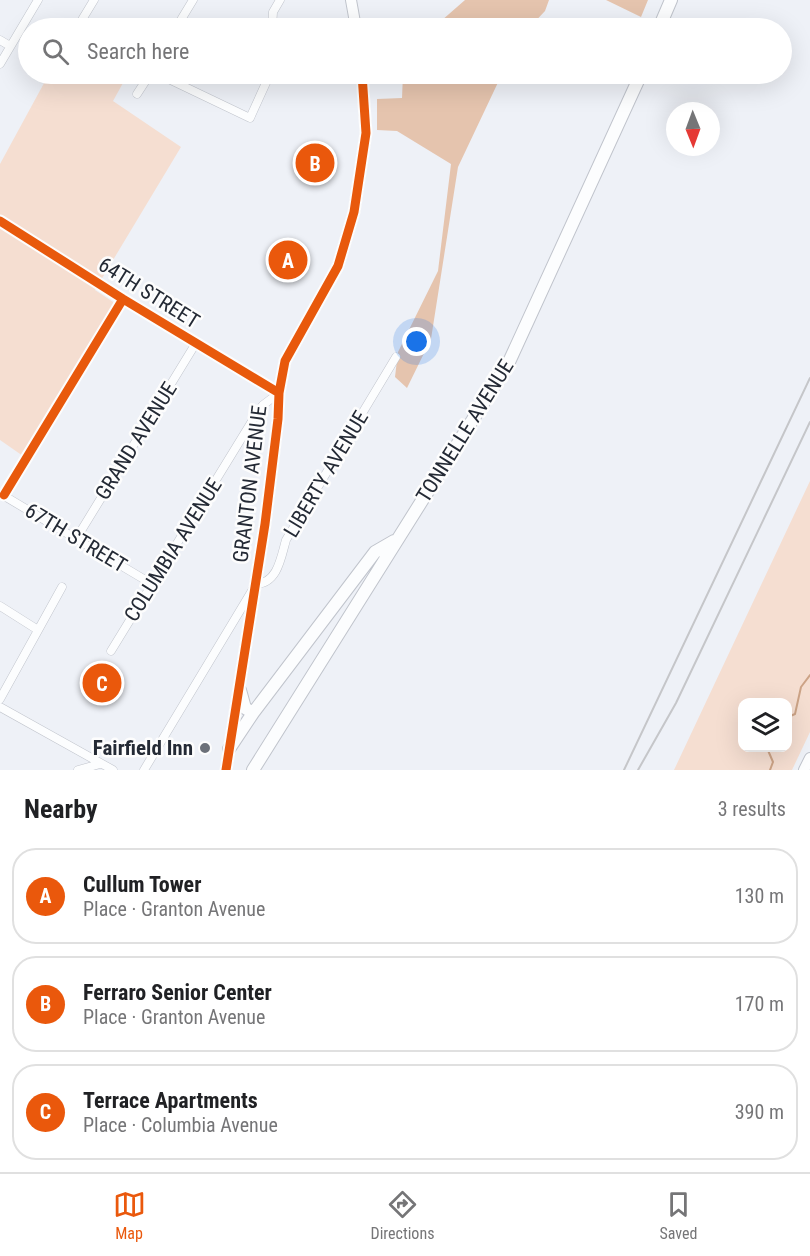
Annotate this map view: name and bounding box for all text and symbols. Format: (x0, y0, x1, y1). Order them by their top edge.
search box (18, 18, 792, 84)
icon: search (39, 35, 72, 68)
text: Search here (87, 39, 189, 64)
north arrow (666, 102, 720, 156)
pin: B (296, 140, 334, 186)
pin: A (268, 238, 308, 282)
street label: 64TH STREET (94, 252, 204, 334)
your location (402, 327, 431, 356)
street label: TONNELLE AVENUE (411, 355, 519, 507)
street label: GRAND AVENUE (90, 378, 182, 504)
street label: GRANTON AVENUE (228, 404, 272, 564)
street label: LIBERTY AVENUE (279, 406, 373, 542)
street label: COLUMBIA AVENUE (119, 474, 227, 626)
street label: 67TH STREET (21, 498, 131, 578)
pin: C (82, 660, 122, 706)
map controls (738, 698, 792, 752)
button: layers (738, 698, 792, 752)
place label: Fairfield Inn (93, 736, 193, 760)
marker: Fairfield Inn (198, 741, 212, 755)
text: Nearby (24, 794, 98, 824)
text: 3 results (718, 797, 786, 821)
text: Cullum Tower (83, 872, 201, 897)
text: A (40, 884, 51, 908)
text: 130 m (735, 884, 784, 908)
text: Place · Granton Avenue (83, 897, 265, 921)
text: Ferraro Senior Center (83, 980, 272, 1005)
text: B (40, 992, 51, 1016)
text: 170 m (735, 992, 784, 1016)
text: Place · Granton Avenue (83, 1005, 265, 1029)
text: Terrace Apartments (83, 1088, 258, 1113)
text: C (40, 1100, 51, 1124)
text: 390 m (735, 1100, 784, 1124)
text: Place · Columbia Avenue (83, 1113, 278, 1137)
tab: Map (113, 1188, 146, 1243)
tab: Directions (371, 1188, 434, 1243)
tab: Saved (659, 1188, 697, 1243)

